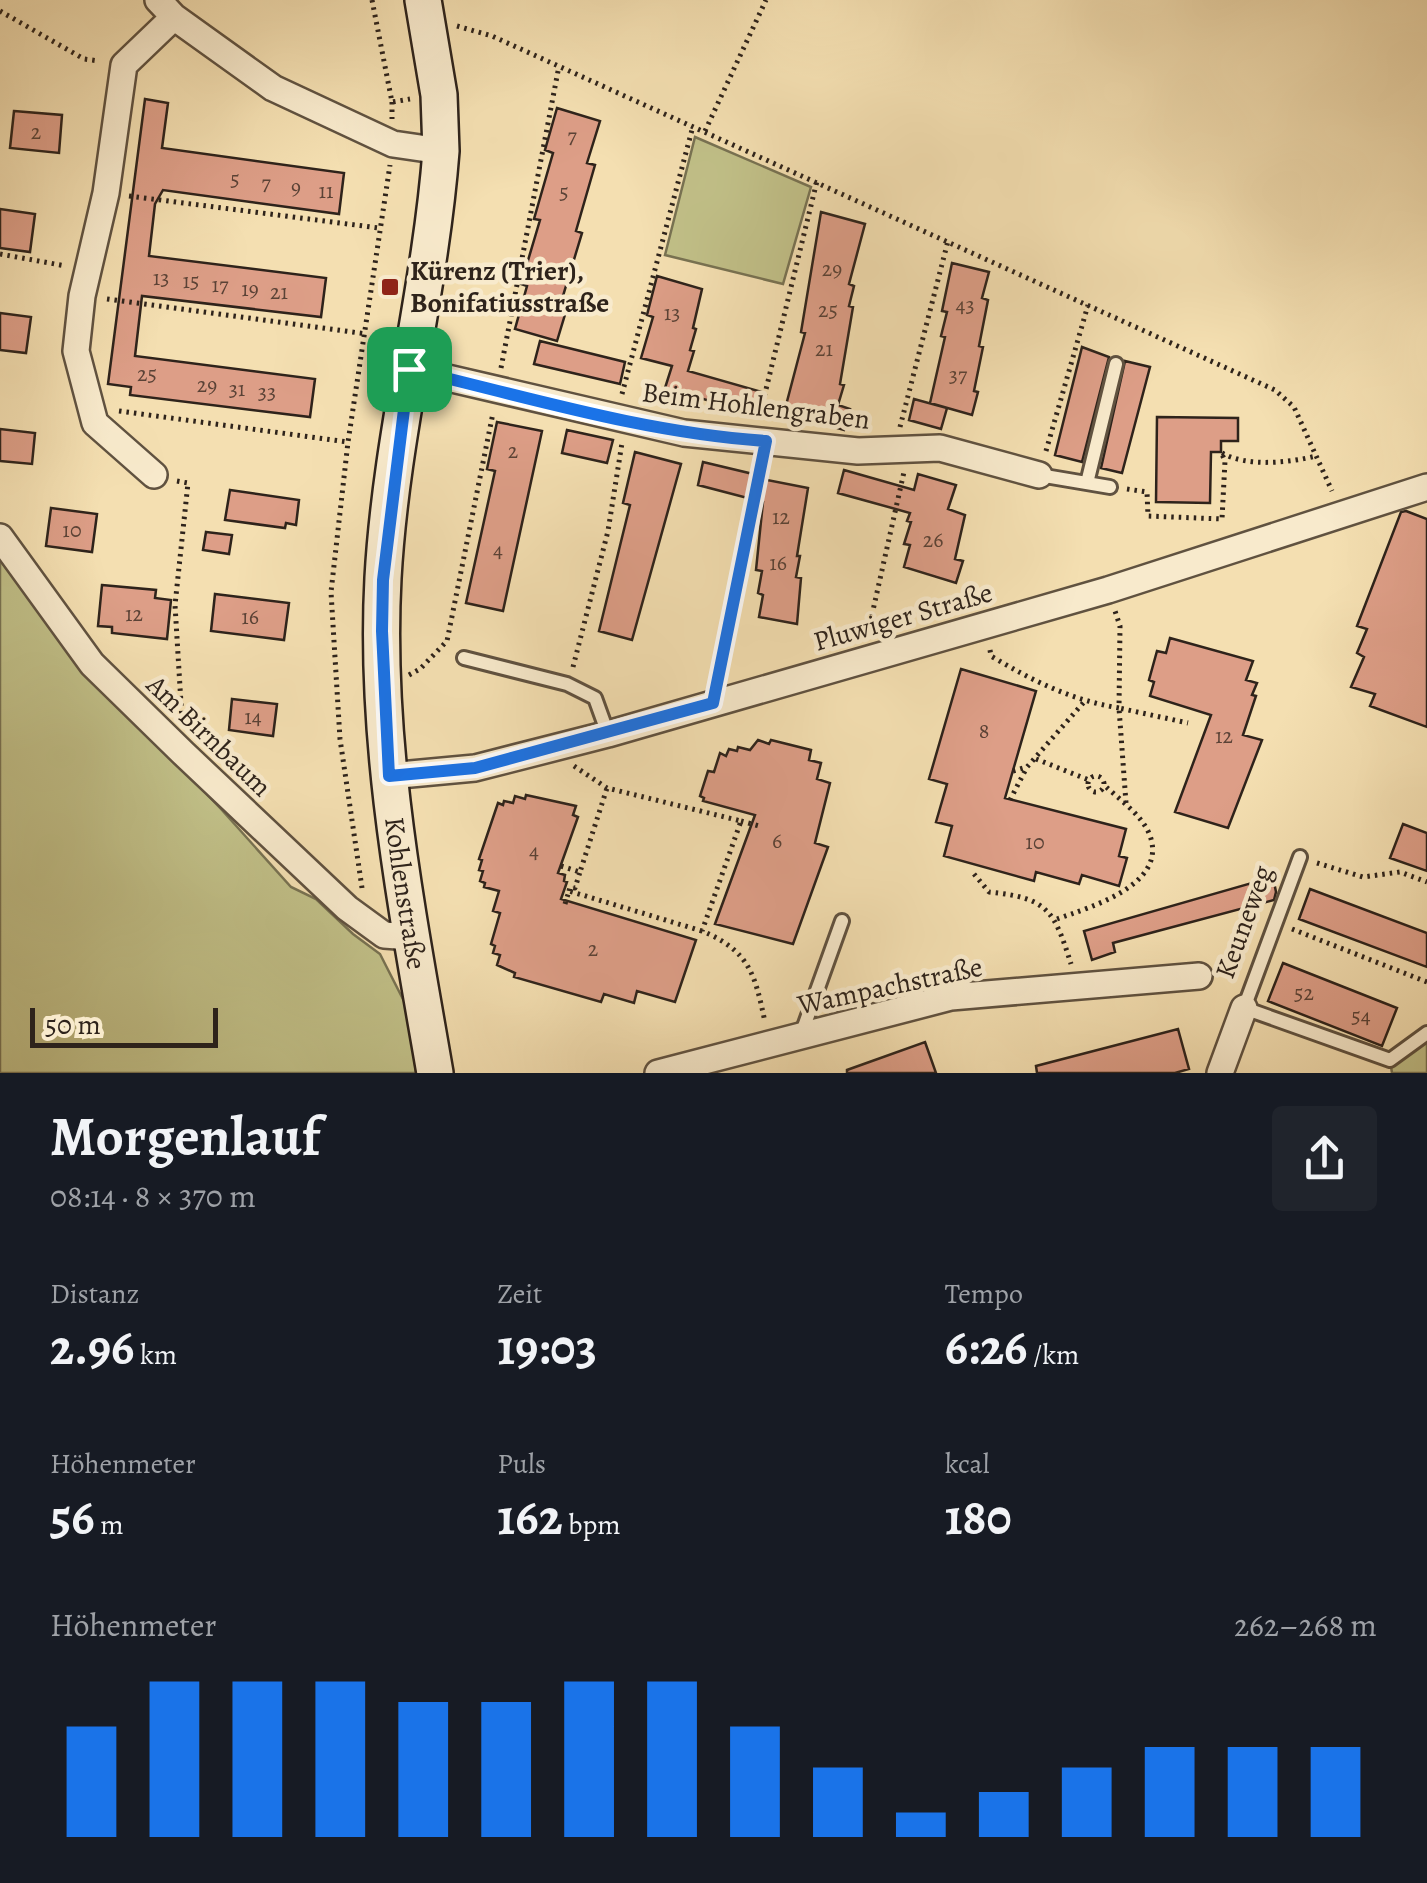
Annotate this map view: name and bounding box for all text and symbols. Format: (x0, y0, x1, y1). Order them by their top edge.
house number: 2 (31, 117, 41, 147)
house number: 7 (567, 121, 577, 151)
house number: 5 (230, 164, 240, 194)
house number: 7 (261, 168, 271, 198)
house number: 9 (291, 172, 301, 202)
house number: 11 (318, 176, 334, 206)
house number: 5 (559, 177, 569, 207)
place label: Kürenz (Trier), Bonifatiusstraße (410, 252, 609, 322)
house number: 29 (822, 254, 842, 284)
house number: 13 (153, 263, 169, 293)
house number: 15 (183, 266, 199, 296)
house number: 17 (212, 270, 229, 300)
house number: 19 (241, 274, 259, 304)
marker: Kürenz (Trier), Bonifatiusstraße (379, 276, 401, 298)
house number: 21 (270, 277, 288, 307)
house number: 43 (955, 290, 975, 320)
house number: 25 (818, 295, 838, 325)
house number: 13 (664, 298, 680, 328)
pin (367, 327, 452, 412)
house number: 21 (815, 334, 833, 364)
icon: arrive (382, 342, 437, 397)
house number: 25 (137, 359, 157, 389)
house number: 37 (949, 360, 968, 390)
house number: 29 (197, 370, 217, 400)
street label: Beim Hohlengraben (640, 373, 872, 439)
house number: 31 (229, 374, 245, 404)
house number: 33 (258, 377, 276, 407)
house number: 2 (508, 436, 518, 466)
house number: 12 (772, 502, 790, 532)
house number: 10 (62, 515, 82, 545)
house number: 26 (923, 525, 943, 555)
house number: 4 (493, 535, 503, 565)
house number: 16 (769, 548, 787, 578)
street label: Pluwiger Straße (809, 573, 997, 661)
house number: 12 (125, 599, 143, 629)
house number: 16 (241, 602, 259, 632)
street label: Am Birnbaum (137, 666, 280, 806)
house number: 14 (244, 702, 262, 732)
house number: 8 (979, 716, 989, 746)
house number: 12 (1215, 721, 1233, 751)
street label: Kohlenstraße (375, 815, 436, 972)
house number: 6 (772, 826, 782, 856)
house number: 10 (1025, 827, 1045, 857)
house number: 4 (529, 836, 539, 866)
street label: Keuneweg (1206, 860, 1282, 984)
house number: 2 (588, 934, 598, 964)
street label: Wampachstraße (793, 948, 986, 1024)
house number: 52 (1294, 978, 1314, 1008)
house number: 54 (1351, 1001, 1371, 1031)
scale bar (30, 1003, 218, 1048)
text: 50 m (45, 1006, 101, 1044)
text: Morgenlauf (50, 1099, 320, 1174)
button: share (1272, 1106, 1377, 1211)
text: 08:14 · 8 × 370 m (50, 1174, 256, 1218)
text: Distanz (50, 1275, 139, 1313)
text: Zeit (497, 1275, 542, 1313)
text: Tempo (945, 1275, 1023, 1313)
text: 2.96 (50, 1313, 134, 1381)
text: 19:03 (497, 1313, 597, 1381)
text: 6:26 (945, 1313, 1027, 1381)
text: km (134, 1336, 177, 1374)
text: /km (1027, 1336, 1079, 1374)
text: Höhenmeter (50, 1445, 196, 1483)
text: Puls (497, 1445, 546, 1483)
text: kcal (945, 1445, 990, 1483)
text: 56 (50, 1483, 95, 1551)
text: 162 (497, 1483, 563, 1551)
text: 180 (945, 1483, 1012, 1551)
text: m (95, 1506, 124, 1544)
text: bpm (563, 1506, 621, 1544)
text: Höhenmeter (50, 1603, 217, 1647)
text: 262–268 m (1234, 1603, 1377, 1647)

